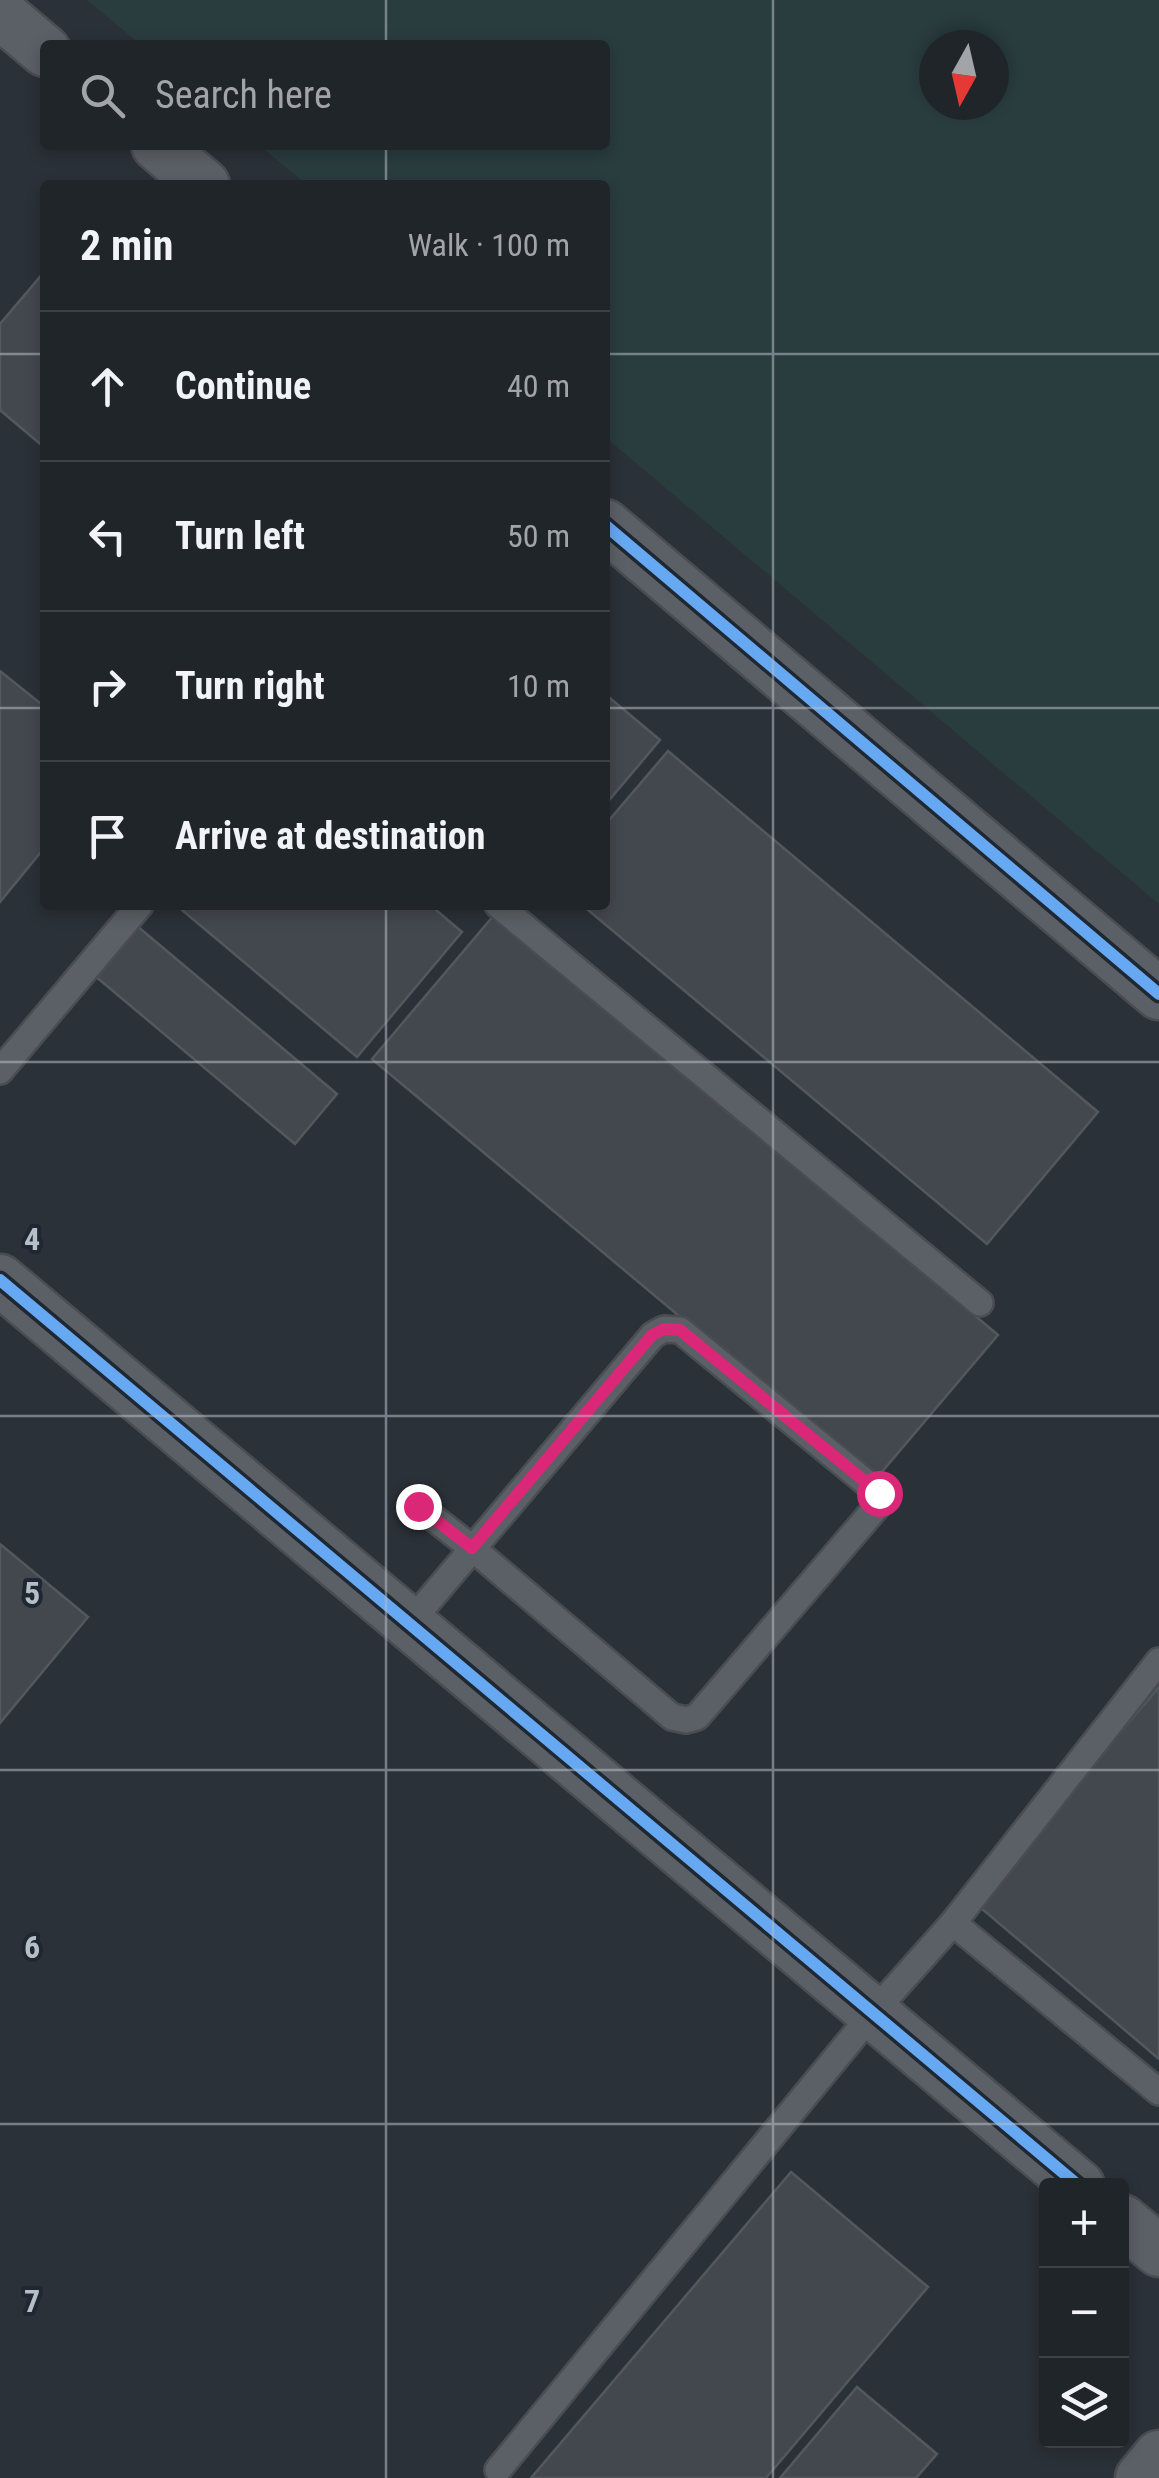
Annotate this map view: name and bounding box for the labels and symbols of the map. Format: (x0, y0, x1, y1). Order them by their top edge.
north arrow (919, 30, 1009, 120)
text: 4 (24, 1220, 40, 1258)
route start (857, 1471, 903, 1517)
route end (396, 1484, 442, 1530)
text: 5 (24, 1574, 40, 1612)
text: 6 (24, 1928, 40, 1966)
text: 7 (24, 2282, 40, 2320)

